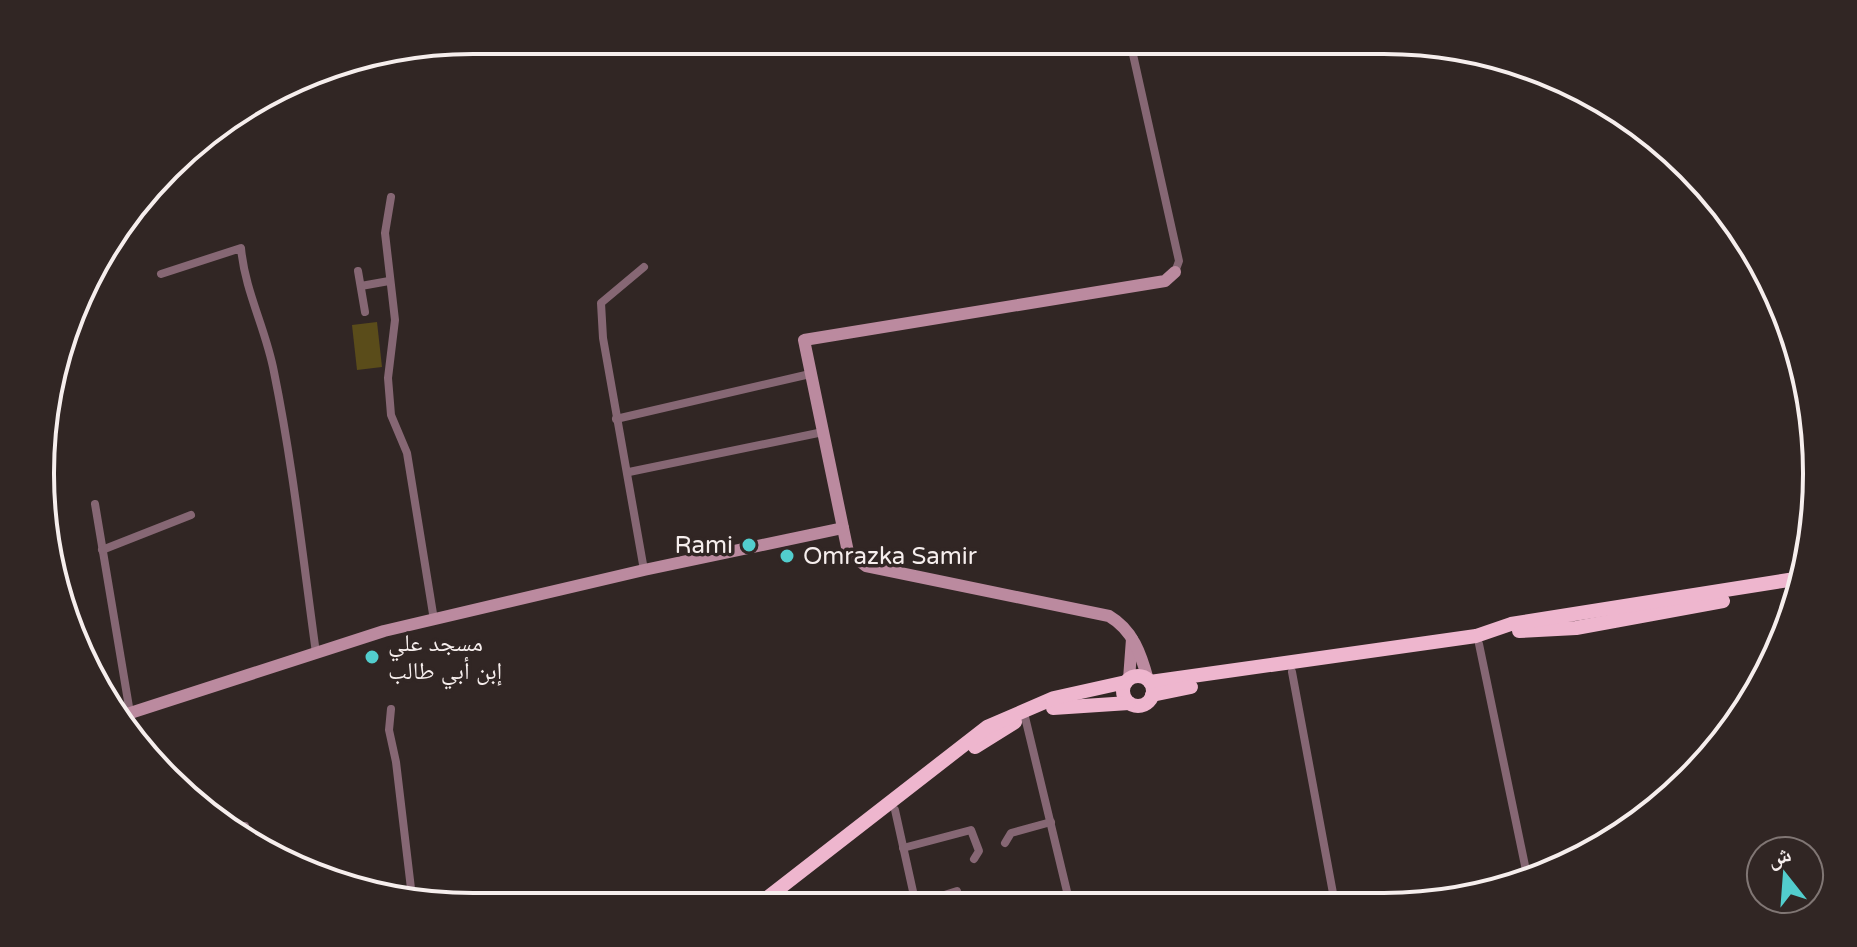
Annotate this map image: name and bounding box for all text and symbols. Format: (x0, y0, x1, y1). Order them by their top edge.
place label: Rami (674, 531, 733, 560)
marker: Rami (740, 536, 758, 554)
place label: Omrazka Samir (803, 542, 978, 571)
marker: Omrazka Samir (778, 547, 796, 565)
place label: مسجد علي إبن أبي طالب (388, 629, 502, 690)
marker: مسجد علي إبن أبي طالب (363, 648, 381, 666)
north arrow (1745, 835, 1825, 915)
text: ش (1764, 841, 1794, 873)

